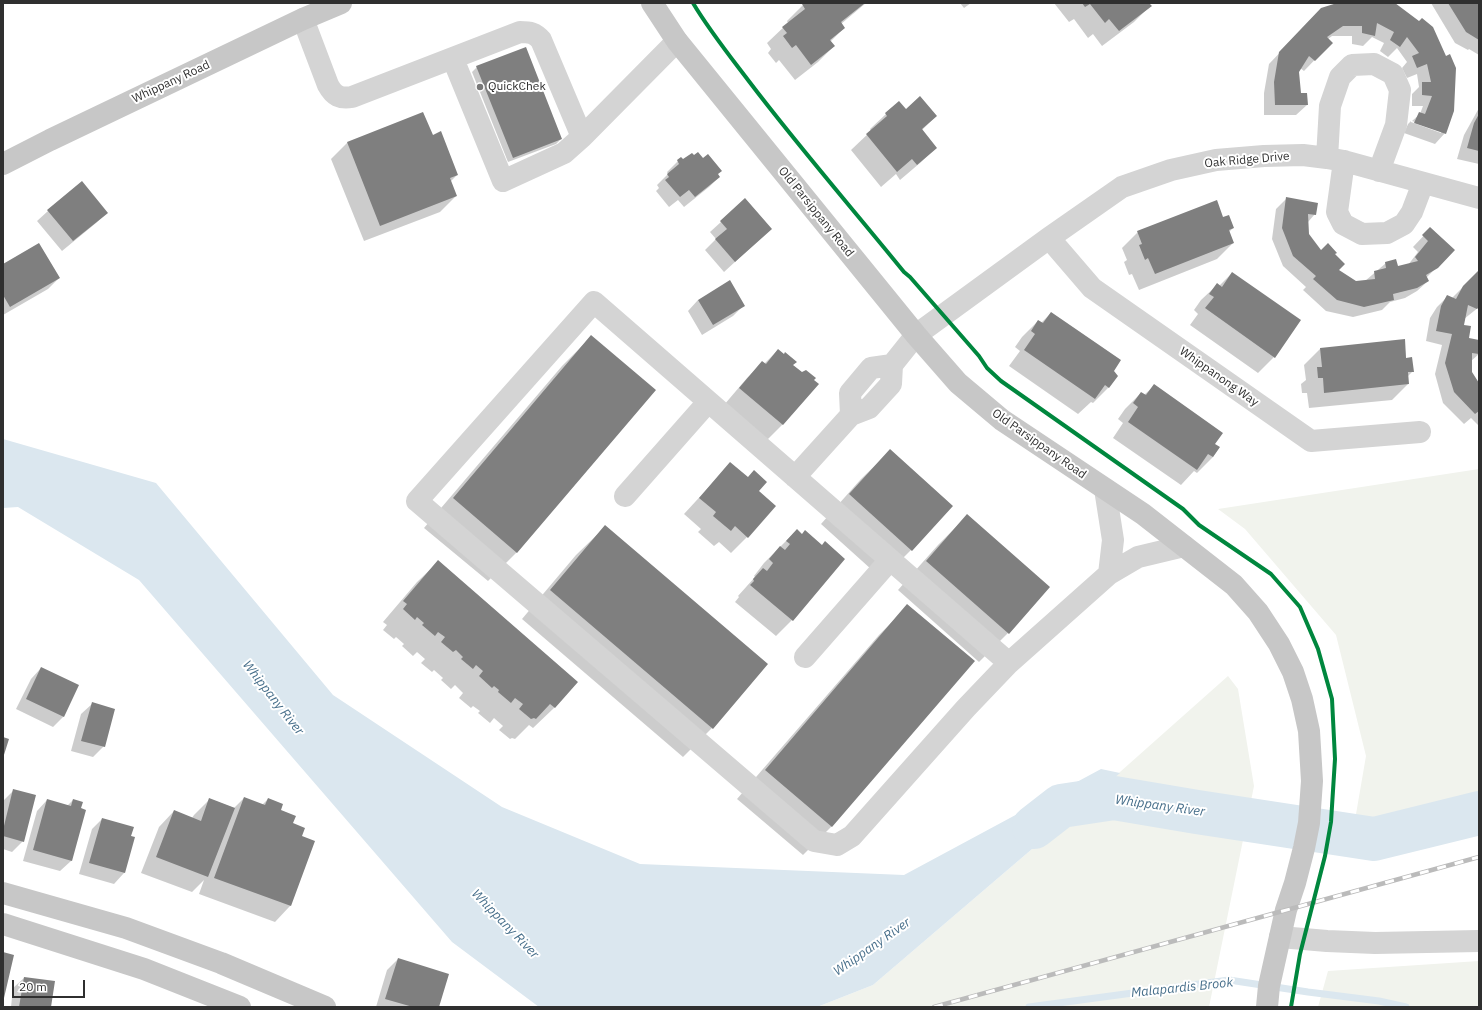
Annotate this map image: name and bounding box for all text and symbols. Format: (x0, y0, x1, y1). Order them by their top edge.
street label: Whippany Road (130, 58, 212, 106)
place label: QuickChek (488, 80, 546, 94)
marker: QuickChek (475, 82, 485, 92)
street label: Oak Ridge Drive (1204, 149, 1290, 171)
street label: Old Parsippany Road (775, 164, 857, 260)
street label: Whippanong Way (1177, 344, 1261, 410)
street label: Old Parsippany Road (989, 406, 1089, 482)
water label: Whippany River (239, 658, 307, 738)
water label: Whippany River (1114, 792, 1206, 820)
water label: Whippany River (468, 886, 542, 962)
water label: Whippany River (831, 915, 913, 979)
scale bar (14, 972, 87, 998)
water label: Malapardis Brook (1130, 975, 1234, 1001)
text: 20 m (19, 979, 47, 994)

